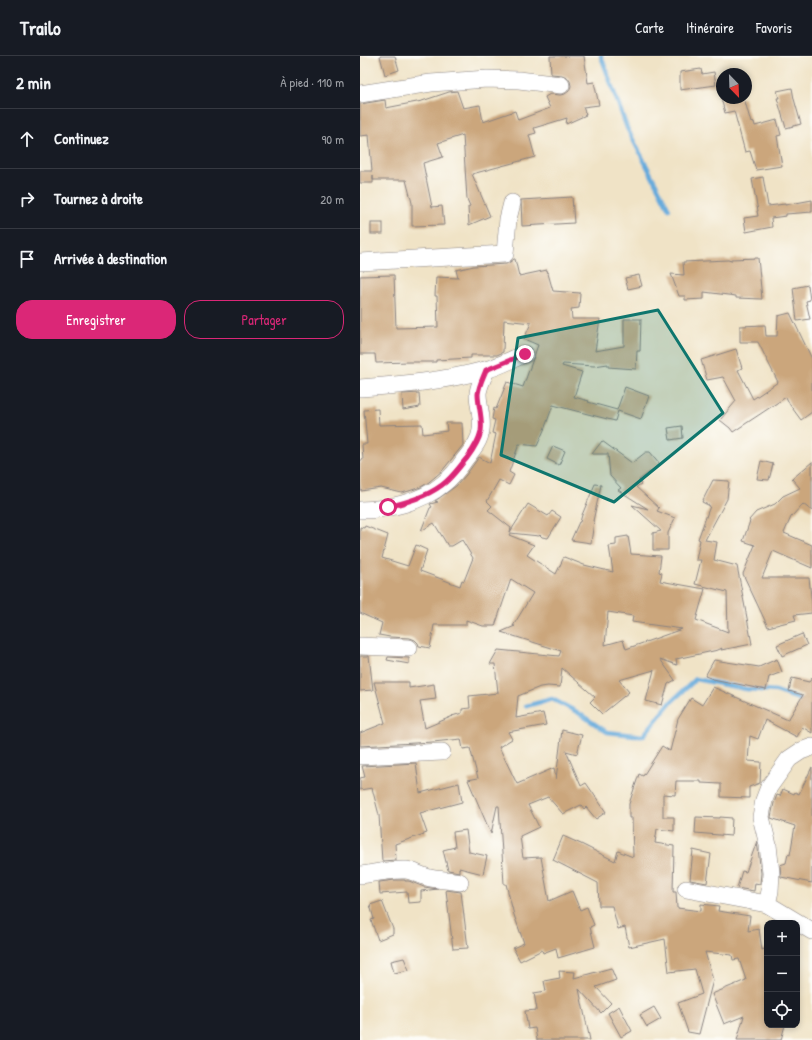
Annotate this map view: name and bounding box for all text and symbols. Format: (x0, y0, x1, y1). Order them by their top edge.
text: Trailo (20, 15, 61, 41)
text: Carte (635, 18, 664, 37)
text: Itinéraire (686, 18, 734, 37)
text: Favoris (756, 18, 792, 37)
north arrow (716, 68, 752, 104)
text: 2 min (16, 71, 51, 94)
text: À pied · 110 m (280, 73, 344, 91)
icon: ahead (16, 128, 38, 150)
text: Continuez (54, 128, 109, 149)
text: 90 m (322, 130, 344, 148)
icon: right (16, 188, 38, 210)
text: Tournez à droite (54, 188, 143, 209)
text: 20 m (320, 190, 344, 208)
icon: arrive (16, 248, 38, 270)
text: Arrivée à destination (54, 248, 167, 269)
button: Enregistrer (16, 300, 176, 339)
button: Partager (184, 300, 344, 339)
route end (516, 345, 534, 363)
route start (379, 498, 397, 516)
map controls (764, 920, 800, 1028)
button: + (764, 920, 800, 956)
button: − (764, 956, 800, 992)
button: locate (764, 992, 800, 1028)

